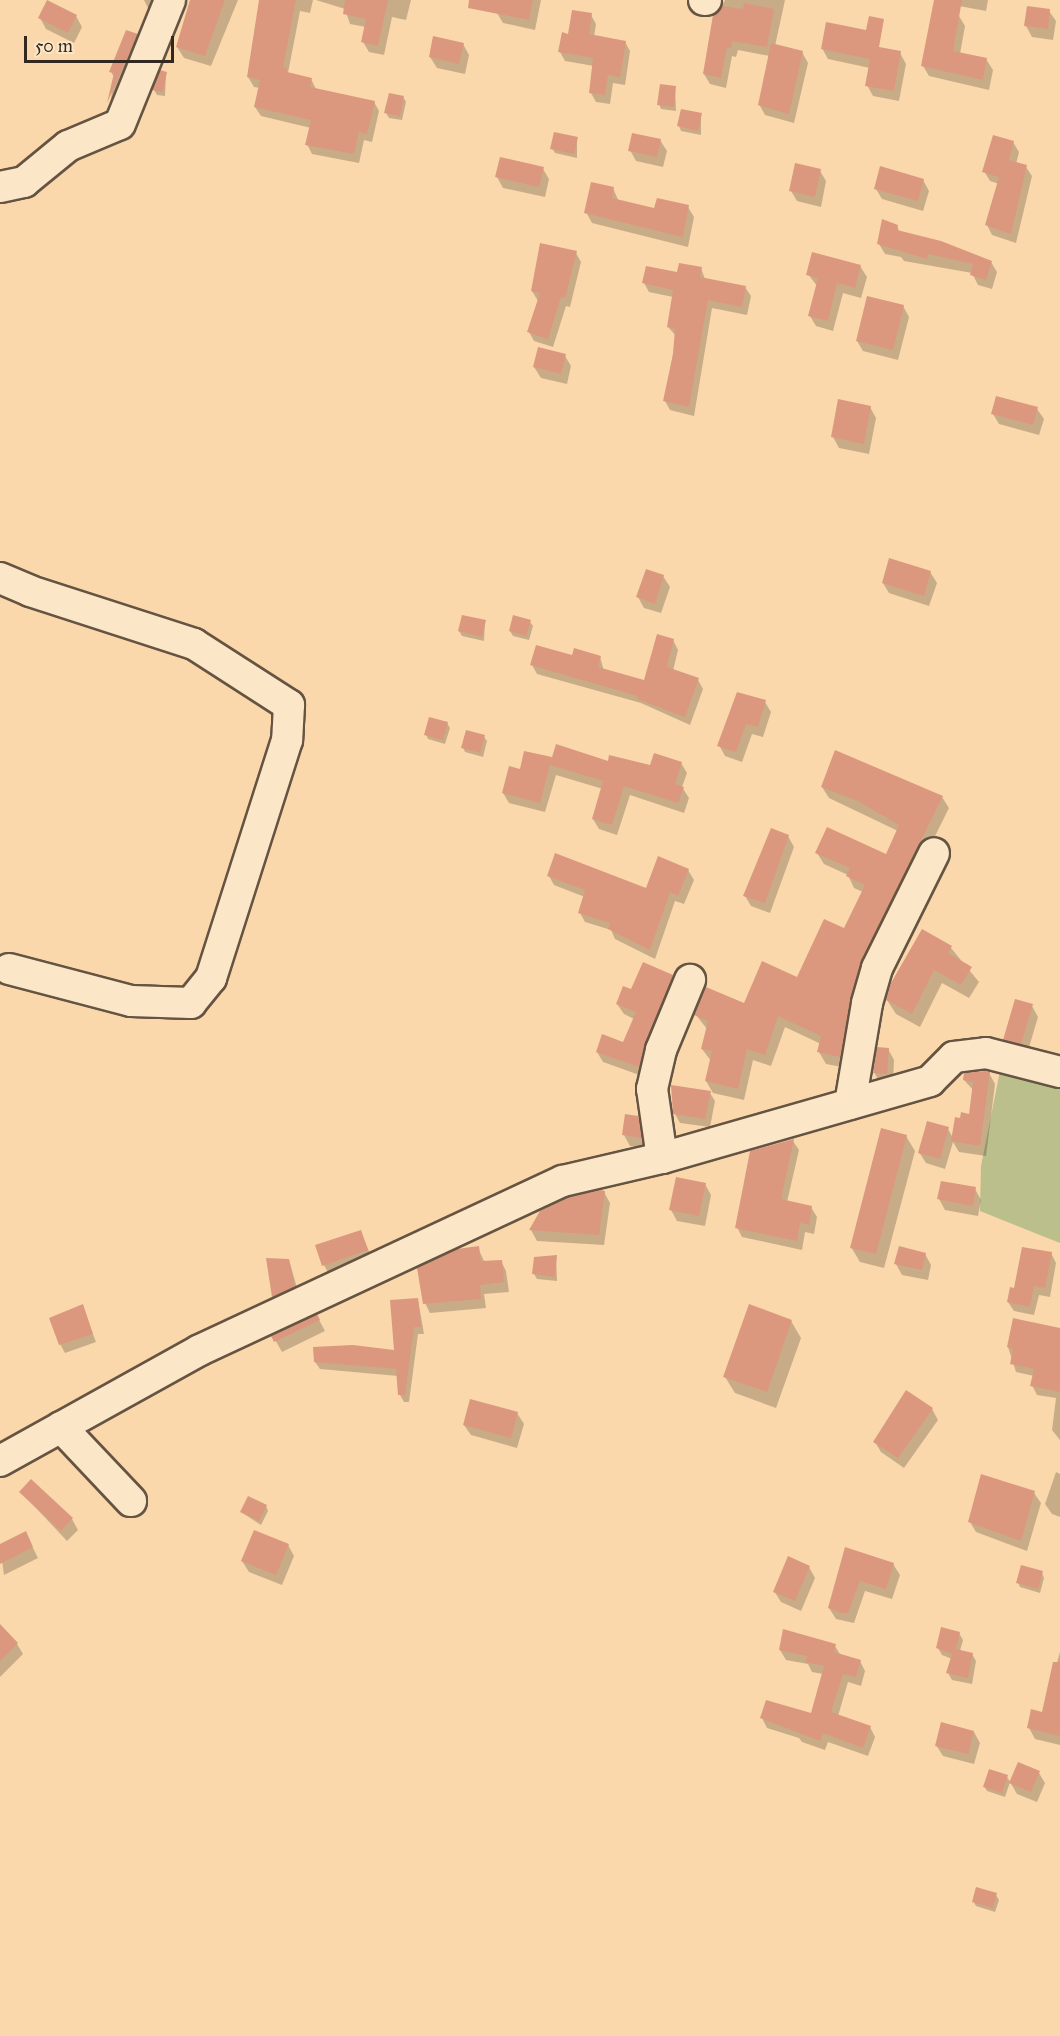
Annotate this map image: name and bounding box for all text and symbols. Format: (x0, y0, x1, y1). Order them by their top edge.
scale bar (27, 24, 177, 62)
text: 50 m (35, 35, 73, 57)

